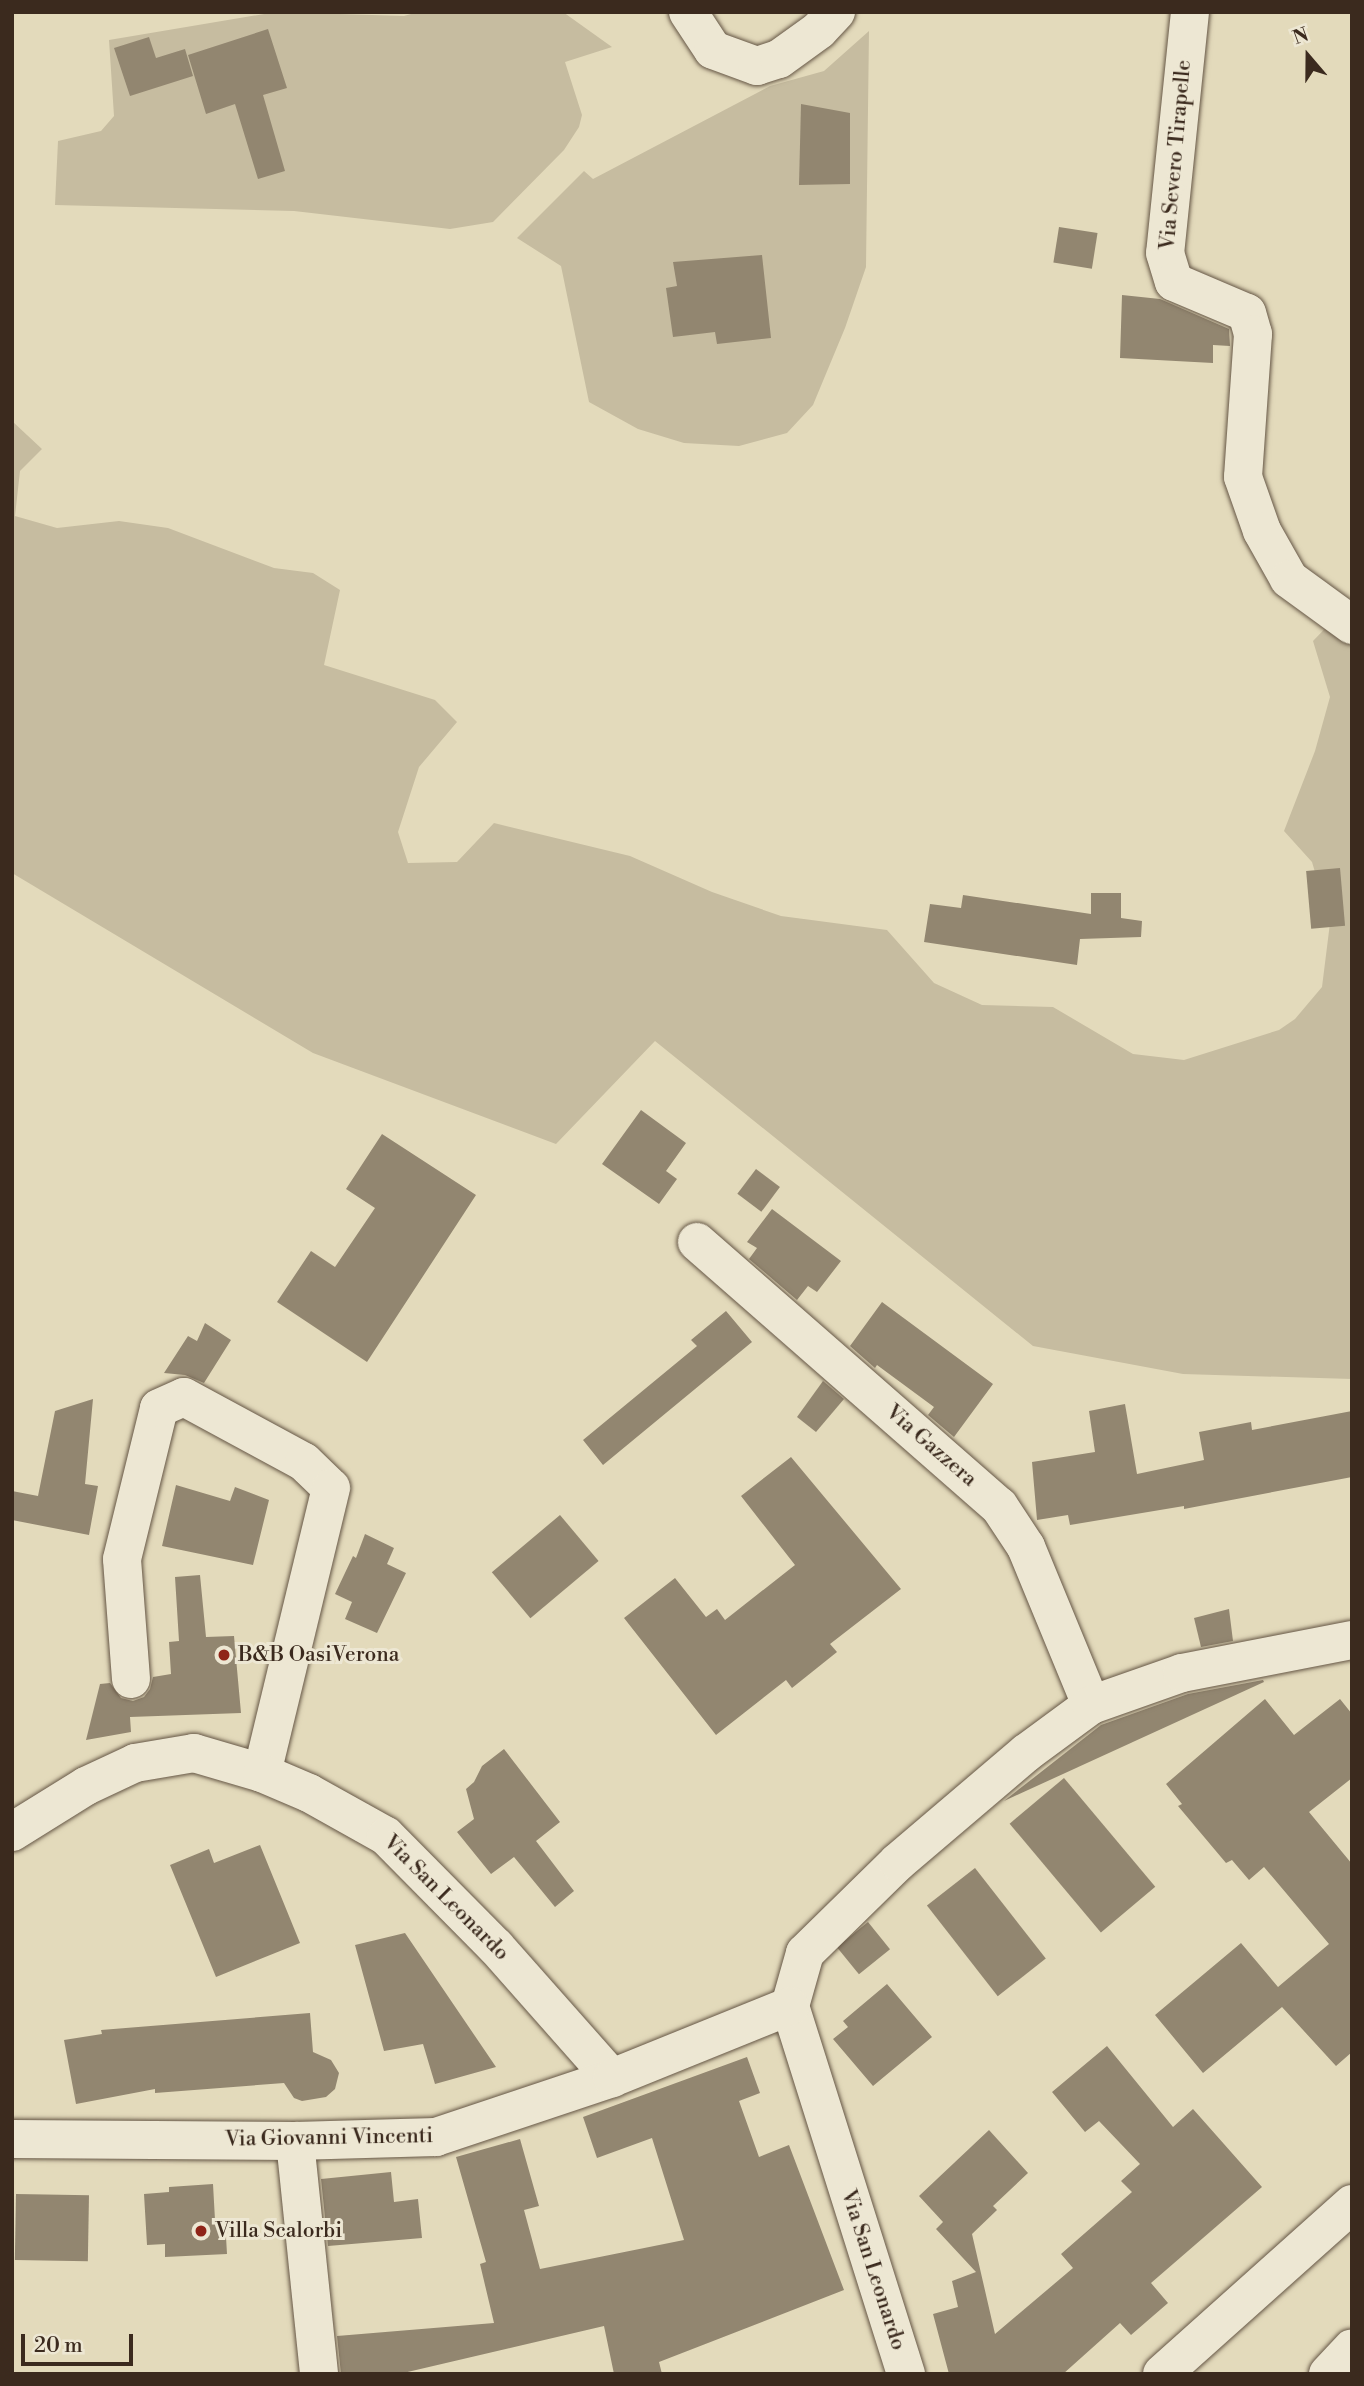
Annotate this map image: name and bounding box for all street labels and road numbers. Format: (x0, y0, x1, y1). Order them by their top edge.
street label: Via Severo Tirapelle (1155, 59, 1197, 251)
street label: Via Gazzera (880, 1400, 982, 1492)
street label: Via San Leonardo (378, 1830, 514, 1966)
street label: Via Giovanni Vincenti (225, 2124, 433, 2152)
street label: Via San Leonardo (835, 2187, 911, 2353)

